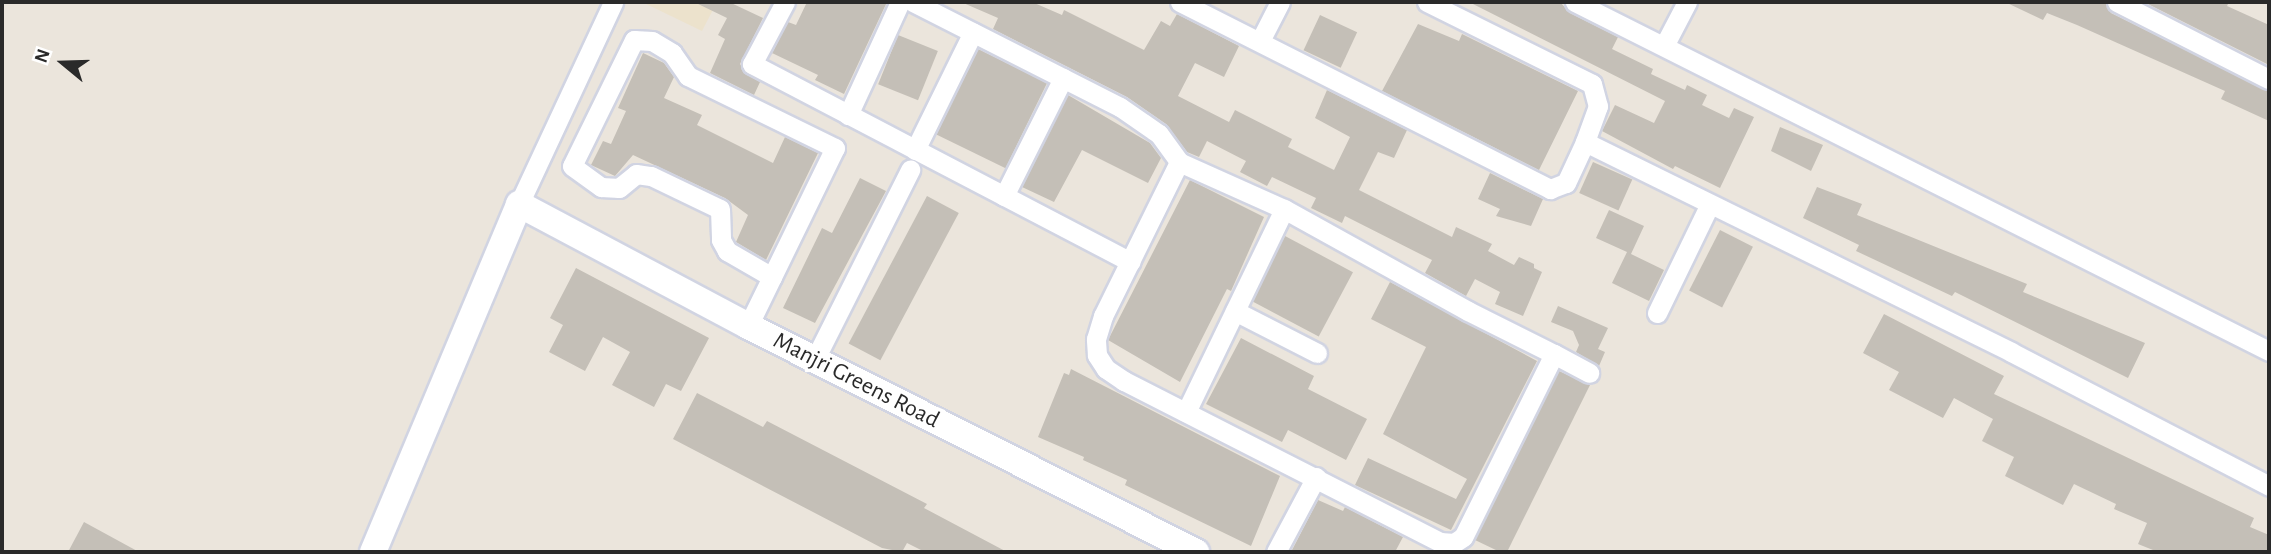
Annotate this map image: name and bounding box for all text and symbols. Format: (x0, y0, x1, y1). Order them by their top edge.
north arrow (28, 28, 98, 98)
text: N (32, 47, 54, 65)
street label: Manjri Greens Road (768, 327, 944, 435)

